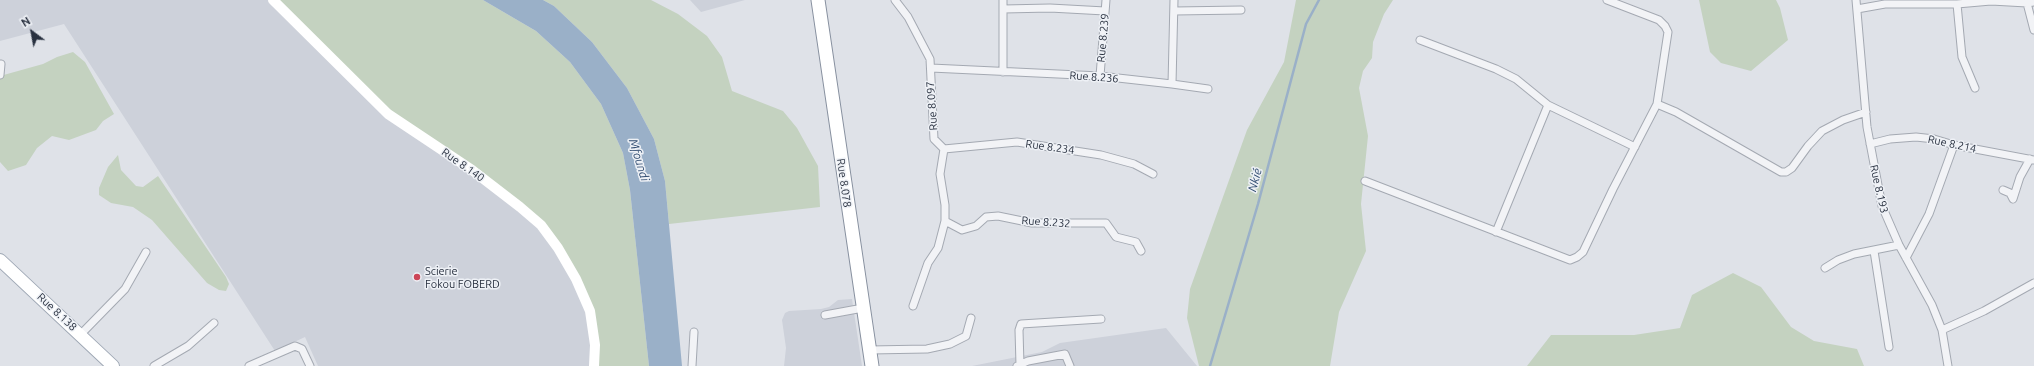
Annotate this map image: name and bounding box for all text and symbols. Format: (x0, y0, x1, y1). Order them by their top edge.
north arrow (12, 12, 52, 52)
street label: Rue 8.239 (1094, 13, 1112, 63)
text: N (19, 15, 32, 29)
street label: Rue 8.236 (1069, 69, 1119, 85)
street label: Rue 8.097 (924, 81, 940, 131)
street label: Rue 8.214 (1927, 132, 1977, 156)
water label: Mfoundi (626, 137, 652, 183)
street label: Rue 8.234 (1025, 137, 1075, 157)
street label: Rue 8.140 (439, 145, 487, 185)
street label: Rue 8.078 (834, 158, 854, 208)
street label: Rue 8.193 (1867, 164, 1891, 214)
water label: Nkié (1245, 167, 1265, 193)
street label: Rue 8.232 (1021, 214, 1071, 230)
place label: Scierie Fokou FOBERD (425, 264, 500, 290)
marker: Scierie Fokou FOBERD (412, 272, 422, 282)
street label: Rue 8.138 (34, 290, 80, 334)

